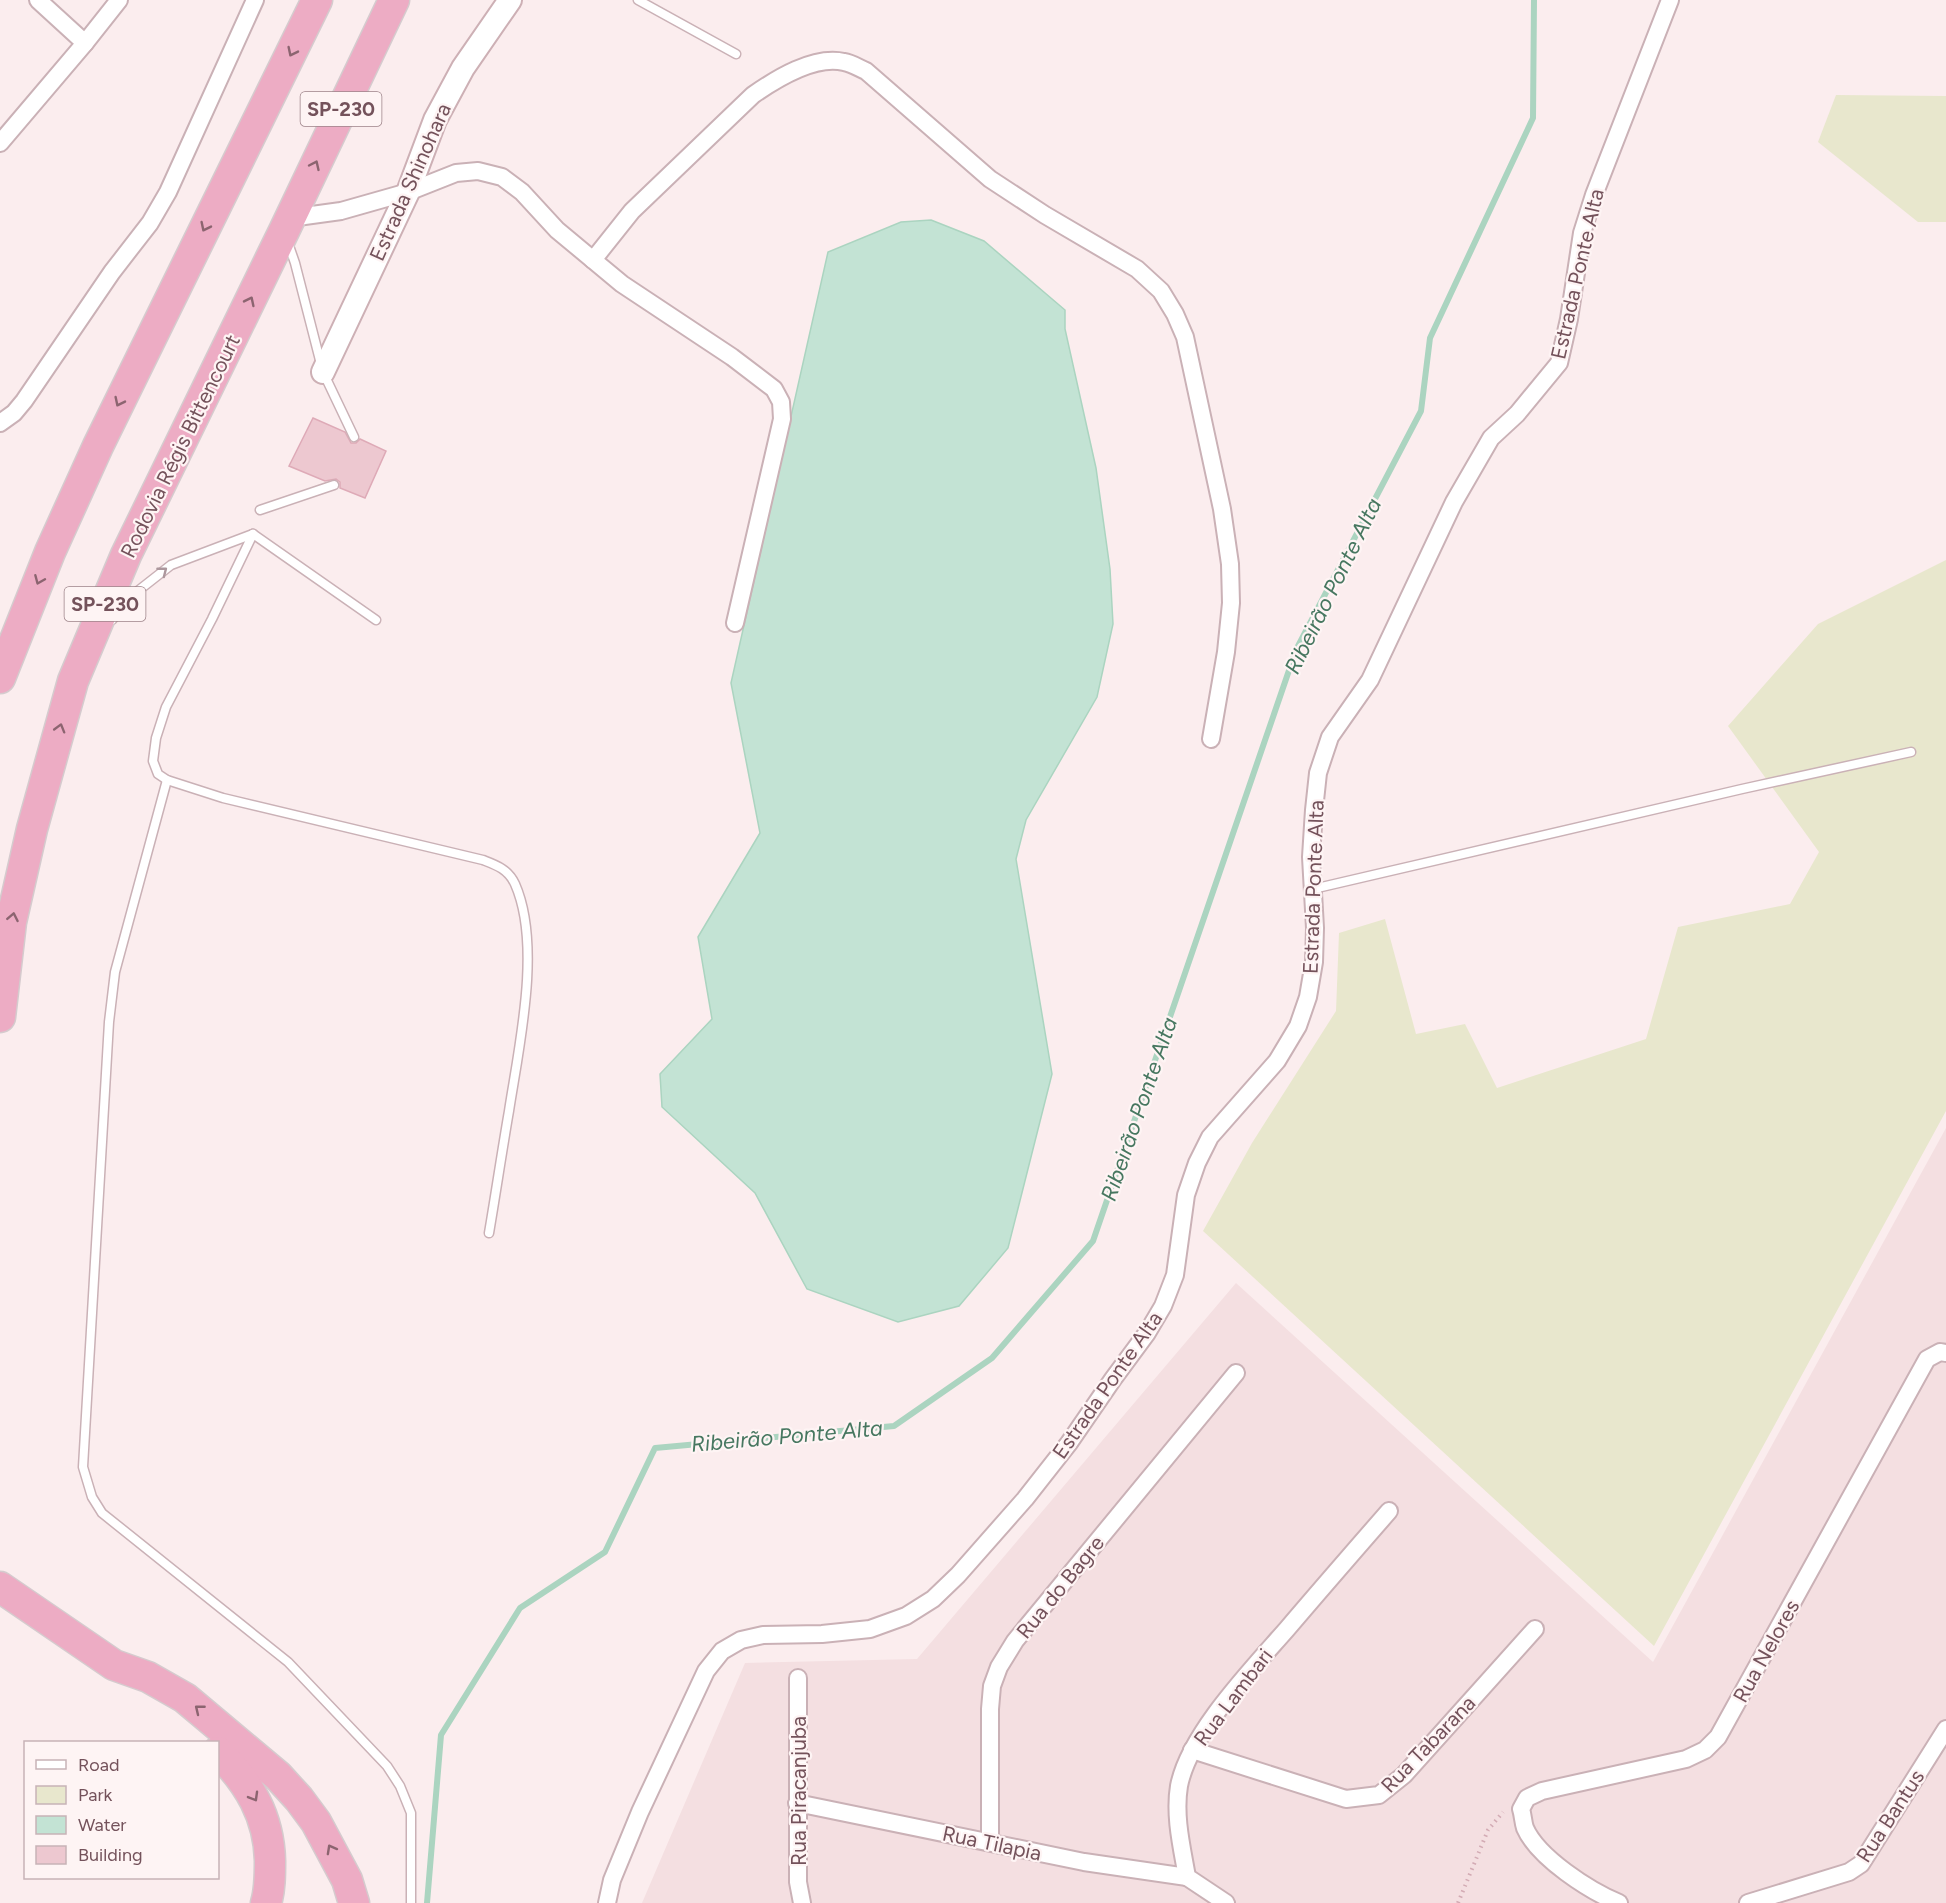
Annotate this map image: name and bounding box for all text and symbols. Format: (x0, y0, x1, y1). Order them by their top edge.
one-way arrow (287, 46, 299, 57)
road number: SP-230 (300, 92, 382, 126)
street label: Estrada Shinohara (364, 99, 456, 265)
one-way arrow (307, 161, 319, 172)
street label: Estrada Ponte Alta (1545, 186, 1609, 362)
one-way arrow (201, 221, 213, 232)
one-way arrow (243, 297, 254, 308)
street label: Rodovia Régis Bittencourt (115, 330, 245, 562)
one-way arrow (115, 396, 127, 407)
water label: Ribeirão Ponte Alta (1279, 494, 1387, 678)
one-way arrow (156, 568, 167, 579)
one-way arrow (34, 574, 46, 585)
road number: SP-230 (64, 587, 146, 621)
one-way arrow (53, 723, 65, 734)
street label: Estrada Ponte Alta (1297, 800, 1329, 974)
one-way arrow (6, 913, 19, 923)
water label: Ribeirão Ponte Alta (1095, 1014, 1183, 1204)
street label: Estrada Ponte Alta (1047, 1307, 1167, 1463)
water label: Ribeirão Ponte Alta (690, 1414, 884, 1458)
street label: Rua do Bagre (1011, 1531, 1109, 1643)
street label: Rua Nelores (1728, 1595, 1804, 1707)
street label: Rua Lambari (1188, 1643, 1278, 1751)
street label: Rua Tabarana (1376, 1690, 1480, 1798)
one-way arrow (194, 1705, 205, 1716)
street label: Rua Piracanjuba (786, 1716, 811, 1866)
legend (24, 1741, 219, 1879)
text: Road (78, 1754, 119, 1776)
street label: Rua Bantus (1851, 1765, 1929, 1867)
text: Park (78, 1784, 113, 1806)
one-way arrow (247, 1791, 258, 1801)
text: Water (78, 1814, 126, 1836)
street label: Rua Tilapia (940, 1820, 1044, 1866)
text: Building (78, 1844, 143, 1866)
one-way arrow (327, 1845, 338, 1855)

